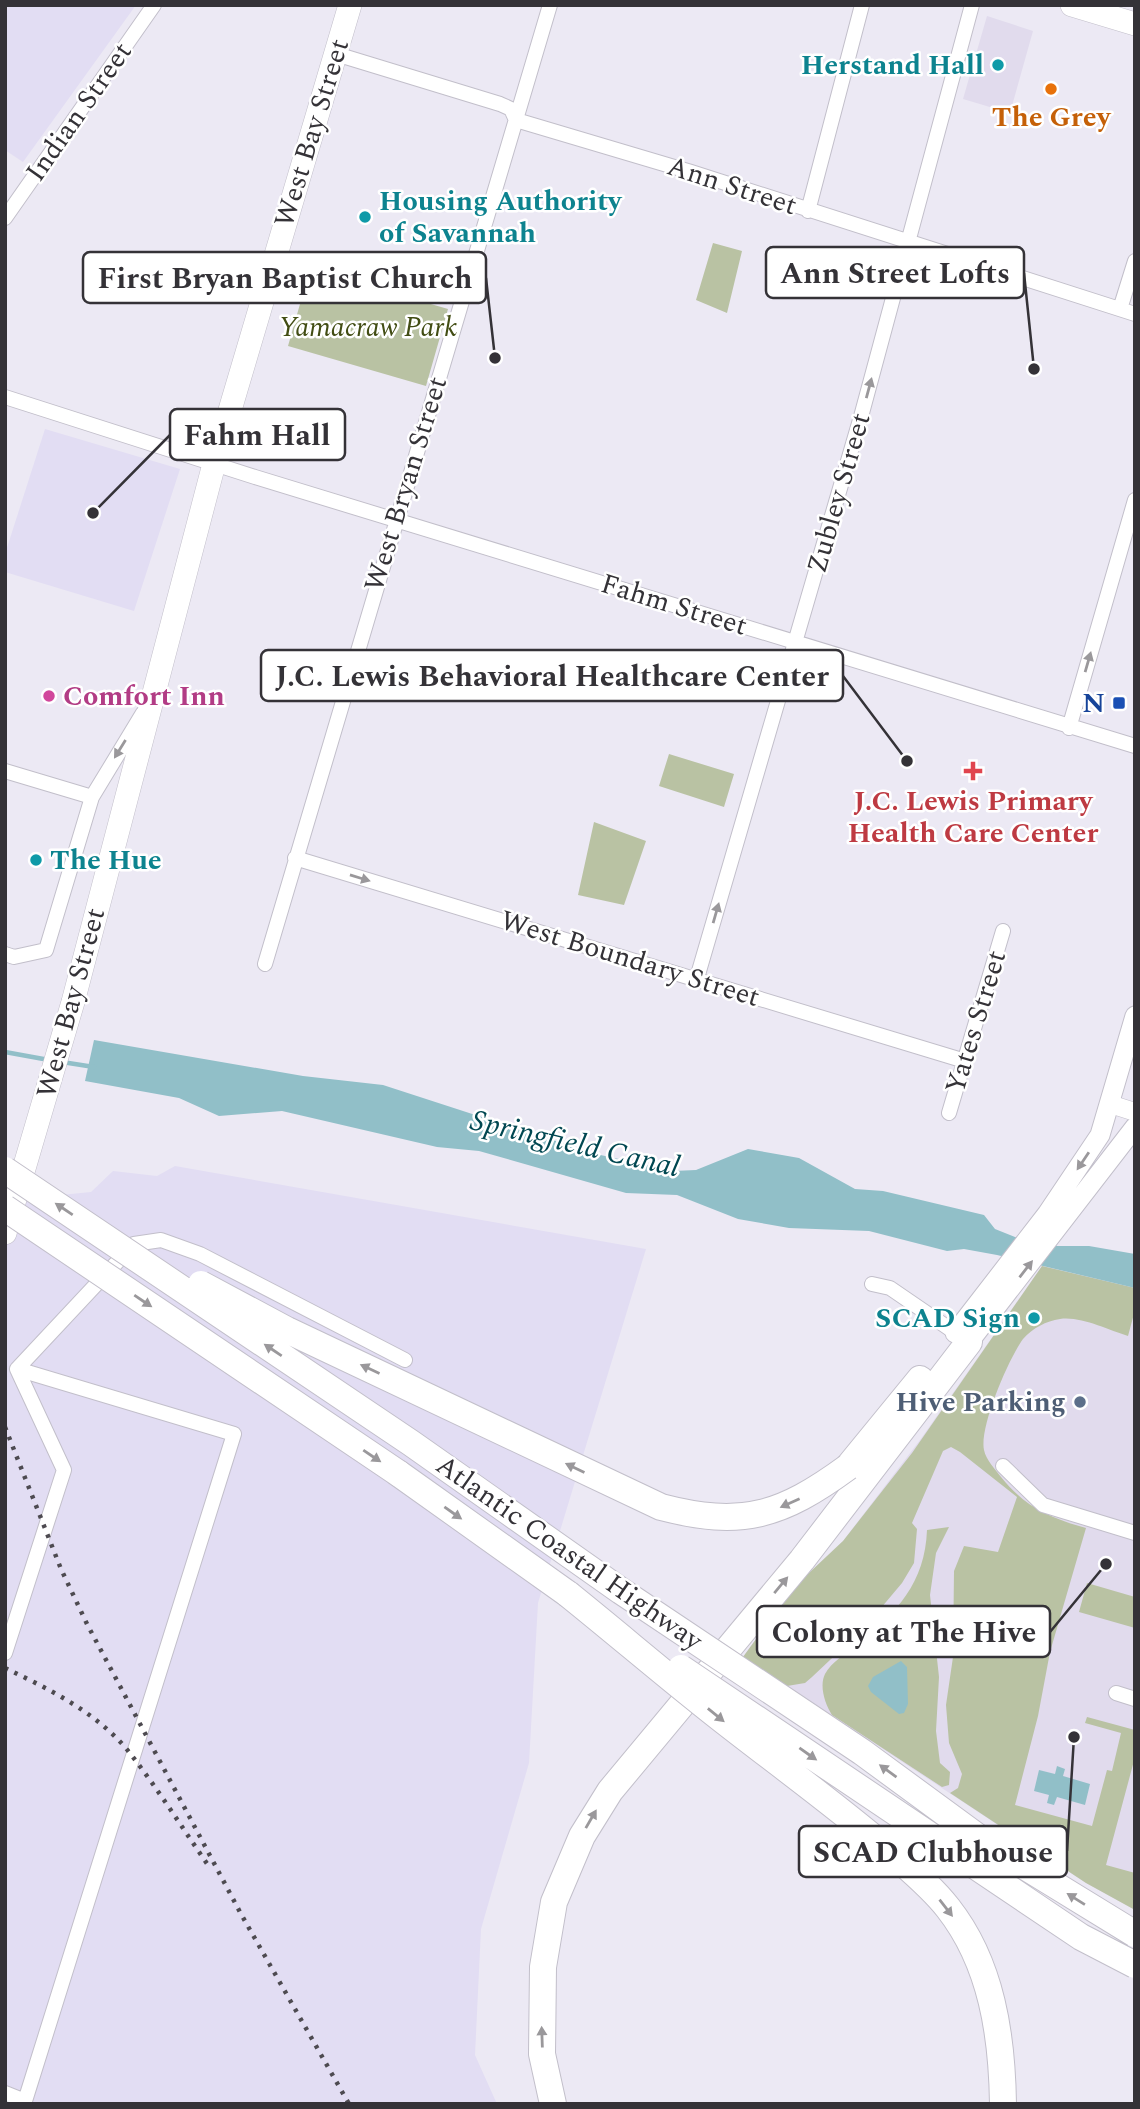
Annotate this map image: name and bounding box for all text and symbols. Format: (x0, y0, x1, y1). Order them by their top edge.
street label: Indian Street (15, 33, 143, 191)
street label: West Bay Street (263, 33, 361, 233)
place label: Herstand Hall (801, 44, 984, 87)
marker: Herstand Hall (990, 57, 1006, 73)
marker: The Grey (1043, 81, 1059, 97)
place label: The Grey (992, 96, 1112, 139)
street label: Ann Street (662, 145, 802, 227)
place label: Housing Authority of Savannah (379, 180, 623, 255)
marker: Housing Authority of Savannah (357, 209, 373, 225)
callout: Ann Street Lofts (766, 247, 1024, 298)
text: Ann Street Lofts (780, 251, 1010, 297)
callout: First Bryan Baptist Church (83, 252, 486, 303)
text: First Bryan Baptist Church (97, 256, 473, 302)
park label: Yamacraw Park (279, 306, 457, 349)
street label: West Bryan Street (353, 371, 459, 597)
one-way arrow (864, 377, 874, 398)
street label: Zubley Street (796, 408, 882, 578)
callout: Fahm Hall (170, 409, 345, 460)
text: Fahm Hall (184, 413, 331, 459)
street label: Fahm Street (595, 562, 753, 648)
callout: J.C. Lewis Behavioral Healthcare Center (261, 650, 843, 701)
one-way arrow (1083, 652, 1093, 673)
text: J.C. Lewis Behavioral Healthcare Center (275, 654, 829, 700)
place label: Comfort Inn (63, 675, 225, 718)
place label: N (1082, 682, 1105, 725)
marker: Comfort Inn (41, 688, 57, 704)
marker: N (1111, 695, 1127, 711)
one-way arrow (114, 740, 127, 759)
marker: J.C. Lewis Primary Health Care Center (963, 761, 983, 781)
place label: J.C. Lewis Primary Health Care Center (848, 780, 1098, 855)
place label: The Hue (50, 839, 162, 882)
marker: The Hue (28, 852, 44, 868)
one-way arrow (350, 873, 371, 883)
street label: West Boundary Street (495, 899, 765, 1019)
one-way arrow (712, 902, 722, 923)
street label: West Bay Street (25, 903, 117, 1103)
street label: Yates Street (934, 945, 1018, 1099)
water label: Springfield Canal (466, 1098, 684, 1190)
one-way arrow (1076, 1151, 1089, 1171)
one-way arrow (54, 1203, 74, 1216)
one-way arrow (1018, 1261, 1033, 1279)
one-way arrow (133, 1295, 153, 1308)
place label: SCAD Sign (875, 1297, 1020, 1340)
marker: SCAD Sign (1026, 1310, 1042, 1326)
one-way arrow (264, 1343, 282, 1357)
one-way arrow (360, 1363, 380, 1375)
place label: Hive Parking (895, 1381, 1066, 1424)
marker: Hive Parking (1072, 1394, 1088, 1410)
street label: Atlantic Coastal Highway (427, 1444, 713, 1663)
one-way arrow (363, 1449, 381, 1463)
one-way arrow (565, 1462, 585, 1473)
one-way arrow (780, 1497, 800, 1509)
one-way arrow (444, 1506, 462, 1520)
one-way arrow (773, 1576, 788, 1593)
callout: Colony at The Hive (757, 1606, 1050, 1657)
text: Colony at The Hive (771, 1610, 1037, 1656)
one-way arrow (706, 1707, 724, 1722)
one-way arrow (799, 1747, 817, 1761)
one-way arrow (879, 1765, 897, 1779)
one-way arrow (585, 1809, 598, 1828)
callout: SCAD Clubhouse (799, 1826, 1067, 1877)
text: SCAD Clubhouse (813, 1830, 1053, 1876)
one-way arrow (1066, 1893, 1086, 1906)
one-way arrow (939, 1898, 954, 1916)
one-way arrow (536, 2025, 547, 2047)

